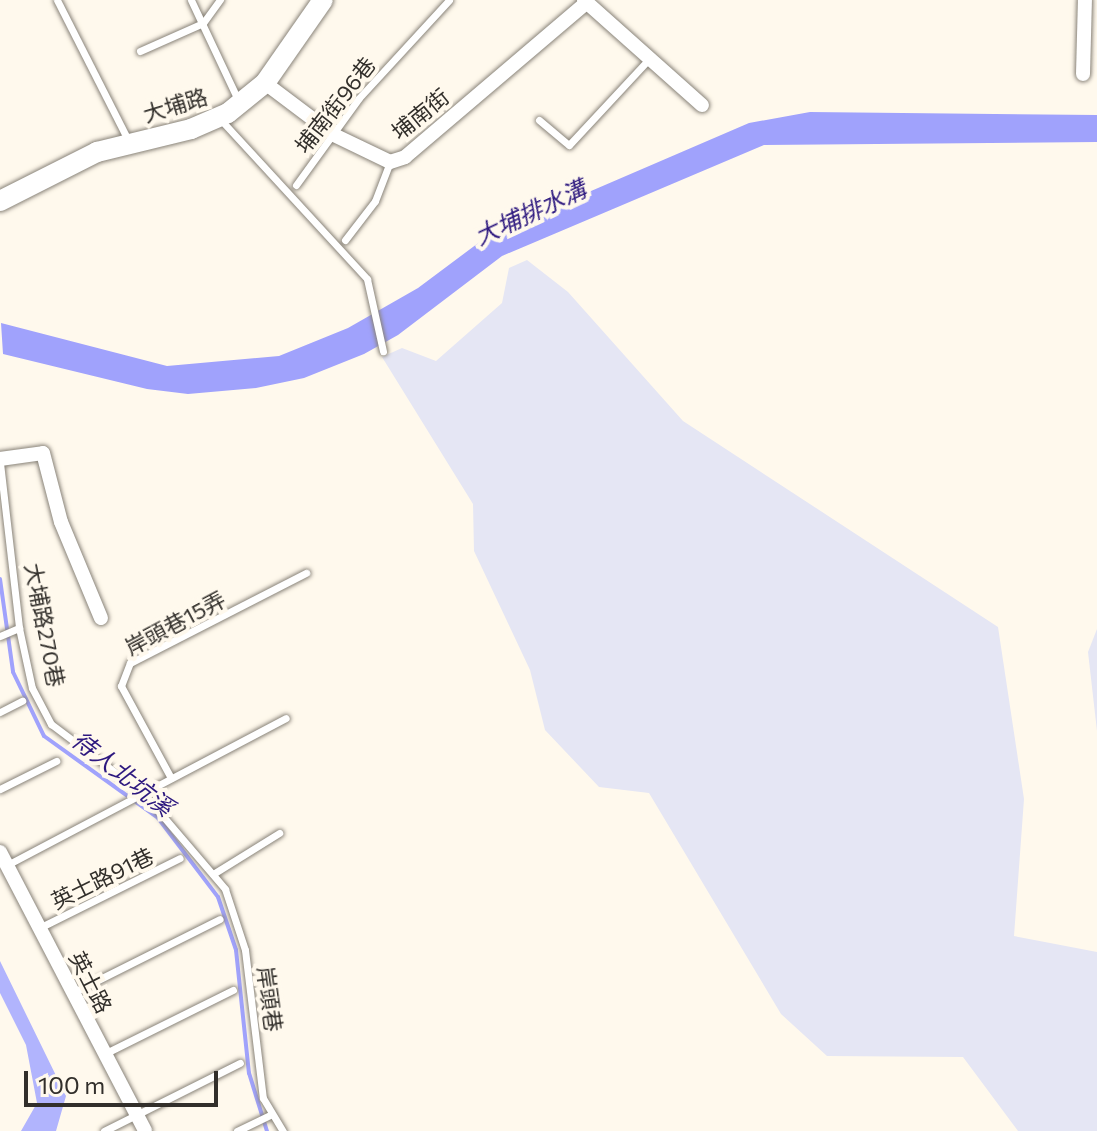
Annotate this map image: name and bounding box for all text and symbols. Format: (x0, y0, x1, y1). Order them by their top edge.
street label: 埔南街96巷 (289, 52, 381, 158)
street label: 大埔路 (140, 83, 210, 127)
street label: 埔南街 (386, 83, 454, 145)
water label: 大埔排水溝 (470, 174, 590, 250)
street label: 大埔路270巷 (20, 561, 70, 689)
street label: 岸頭巷15弄 (120, 586, 230, 660)
water label: 待人北坑溪 (67, 725, 179, 821)
street label: 英士路91巷 (46, 842, 158, 914)
street label: 英士路 (64, 947, 118, 1017)
street label: 岸頭巷 (252, 964, 288, 1034)
scale bar (28, 1055, 222, 1105)
text: 100 m (38, 1070, 105, 1099)

